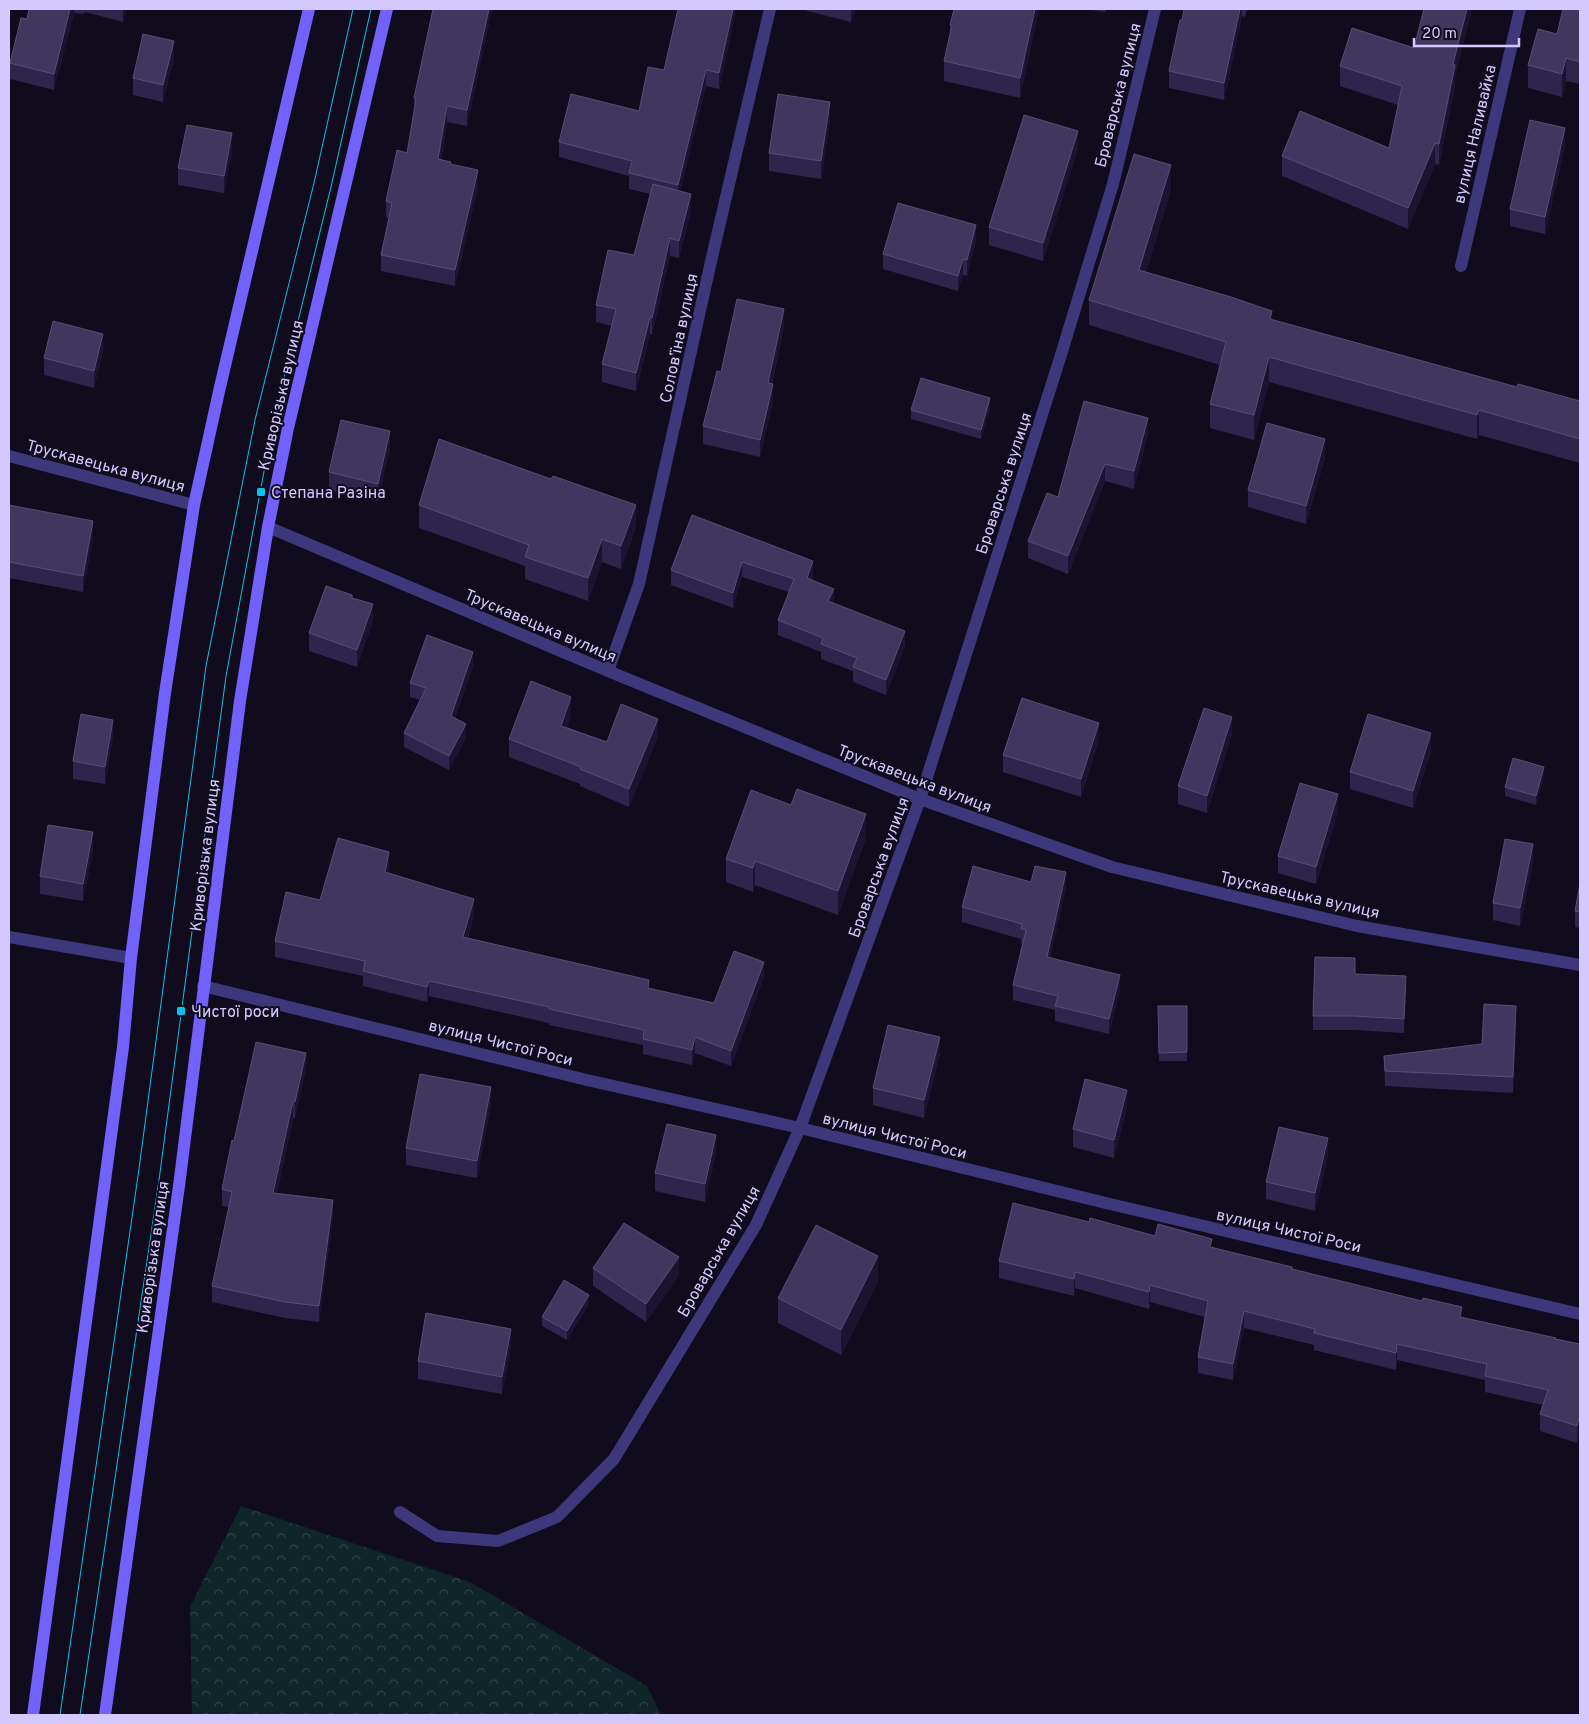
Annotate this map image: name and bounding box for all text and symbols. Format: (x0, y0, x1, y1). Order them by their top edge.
scale bar (1414, 15, 1519, 47)
street label: Броварська вулиця (1091, 21, 1147, 170)
text: 20 m (1422, 25, 1457, 44)
street label: вулиця Наливайка (1450, 63, 1502, 206)
street label: Соловʼїна вулиця (656, 272, 703, 405)
street label: Криворізька вулиця (255, 318, 309, 473)
street label: Броварська вулиця (972, 410, 1037, 557)
street label: Трускавецька вулиця (24, 436, 187, 498)
place label: Степана Разіна (271, 484, 386, 504)
marker: Степана Разіна (255, 486, 267, 498)
street label: Трускавецька вулиця (461, 586, 619, 668)
street label: Трускавецька вулиця (834, 741, 994, 818)
street label: Криворізька вулиця (187, 778, 225, 933)
street label: Броварська вулиця (845, 795, 915, 941)
street label: Трускавецька вулиця (1218, 868, 1381, 924)
place label: Чистої роси (191, 1003, 279, 1023)
marker: Чистої роси (175, 1005, 187, 1017)
street label: вулиця Чистої Роси (426, 1016, 575, 1072)
street label: вулиця Чистої Роси (820, 1109, 969, 1165)
street label: Криворізька вулиця (133, 1180, 175, 1335)
street label: Броварська вулиця (674, 1183, 765, 1321)
street label: вулиця Чистої Роси (1214, 1206, 1363, 1258)

